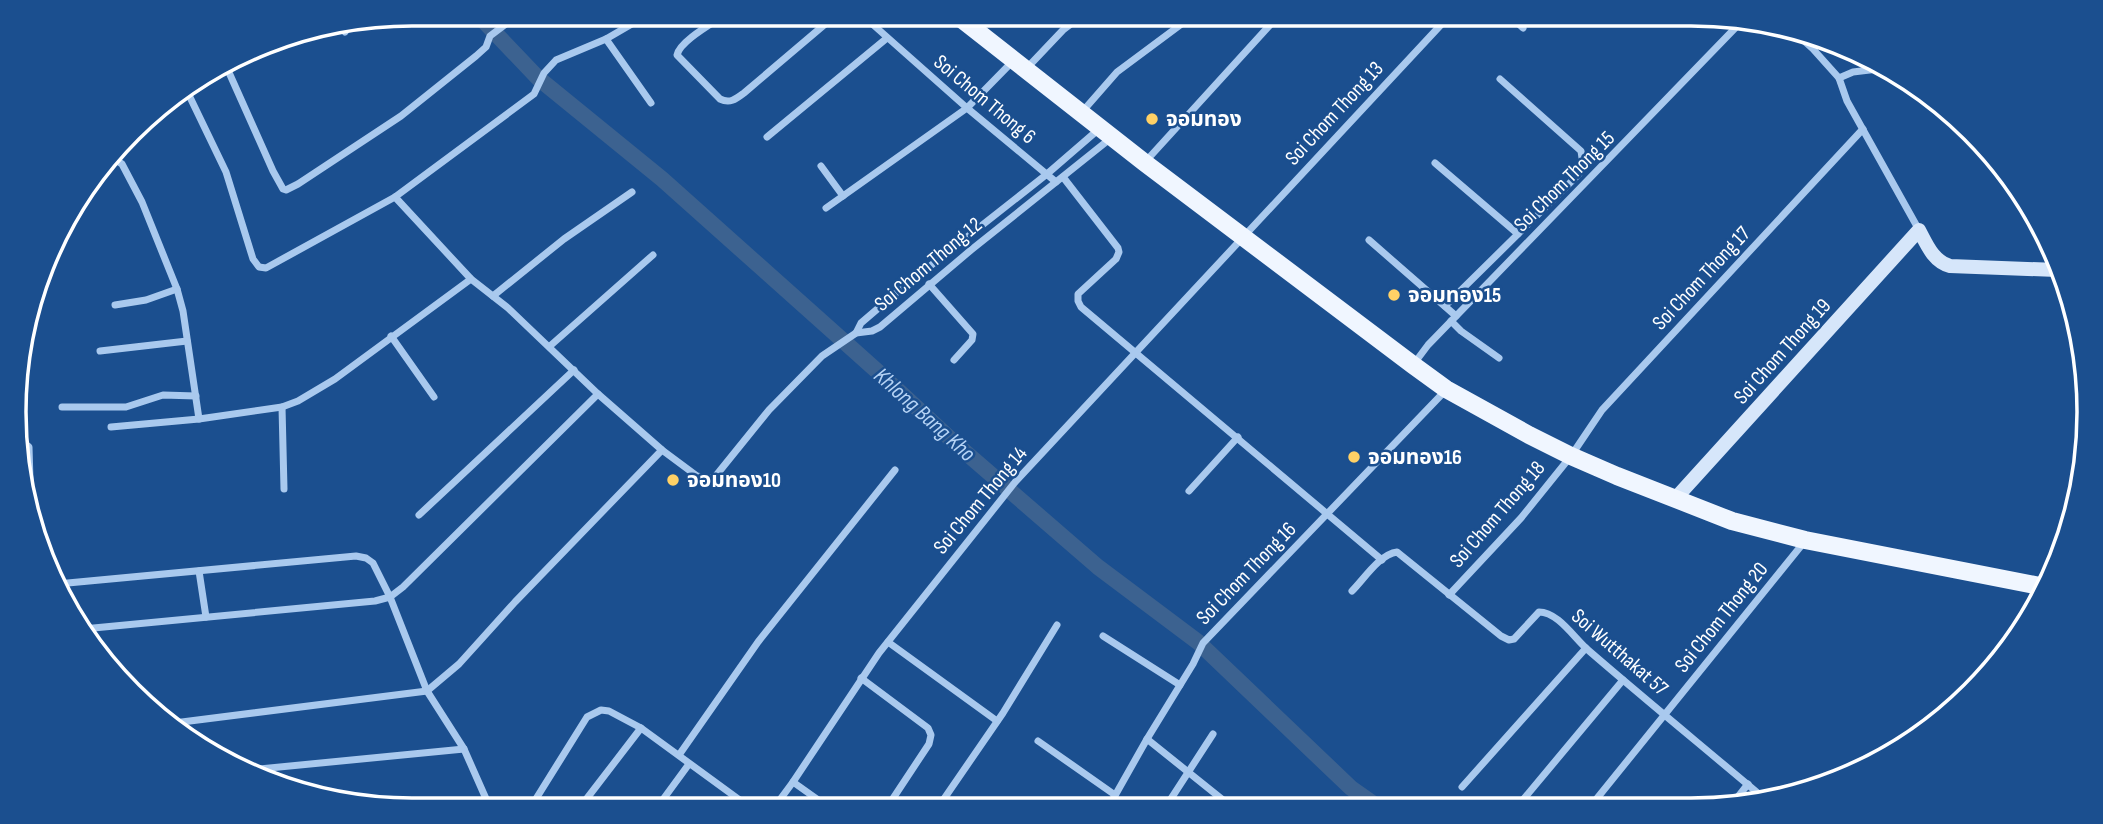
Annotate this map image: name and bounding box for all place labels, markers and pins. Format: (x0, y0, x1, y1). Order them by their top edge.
place label: จอมทอง (1166, 107, 1242, 132)
marker: จอมทอง (1144, 111, 1160, 127)
place label: จอมทอง15 (1408, 283, 1501, 308)
marker: จอมทอง15 (1386, 287, 1402, 303)
place label: จอมทอง16 (1368, 445, 1462, 470)
marker: จอมทอง16 (1346, 449, 1362, 465)
place label: จอมทอง10 (687, 468, 781, 493)
marker: จอมทอง10 (665, 472, 681, 488)

